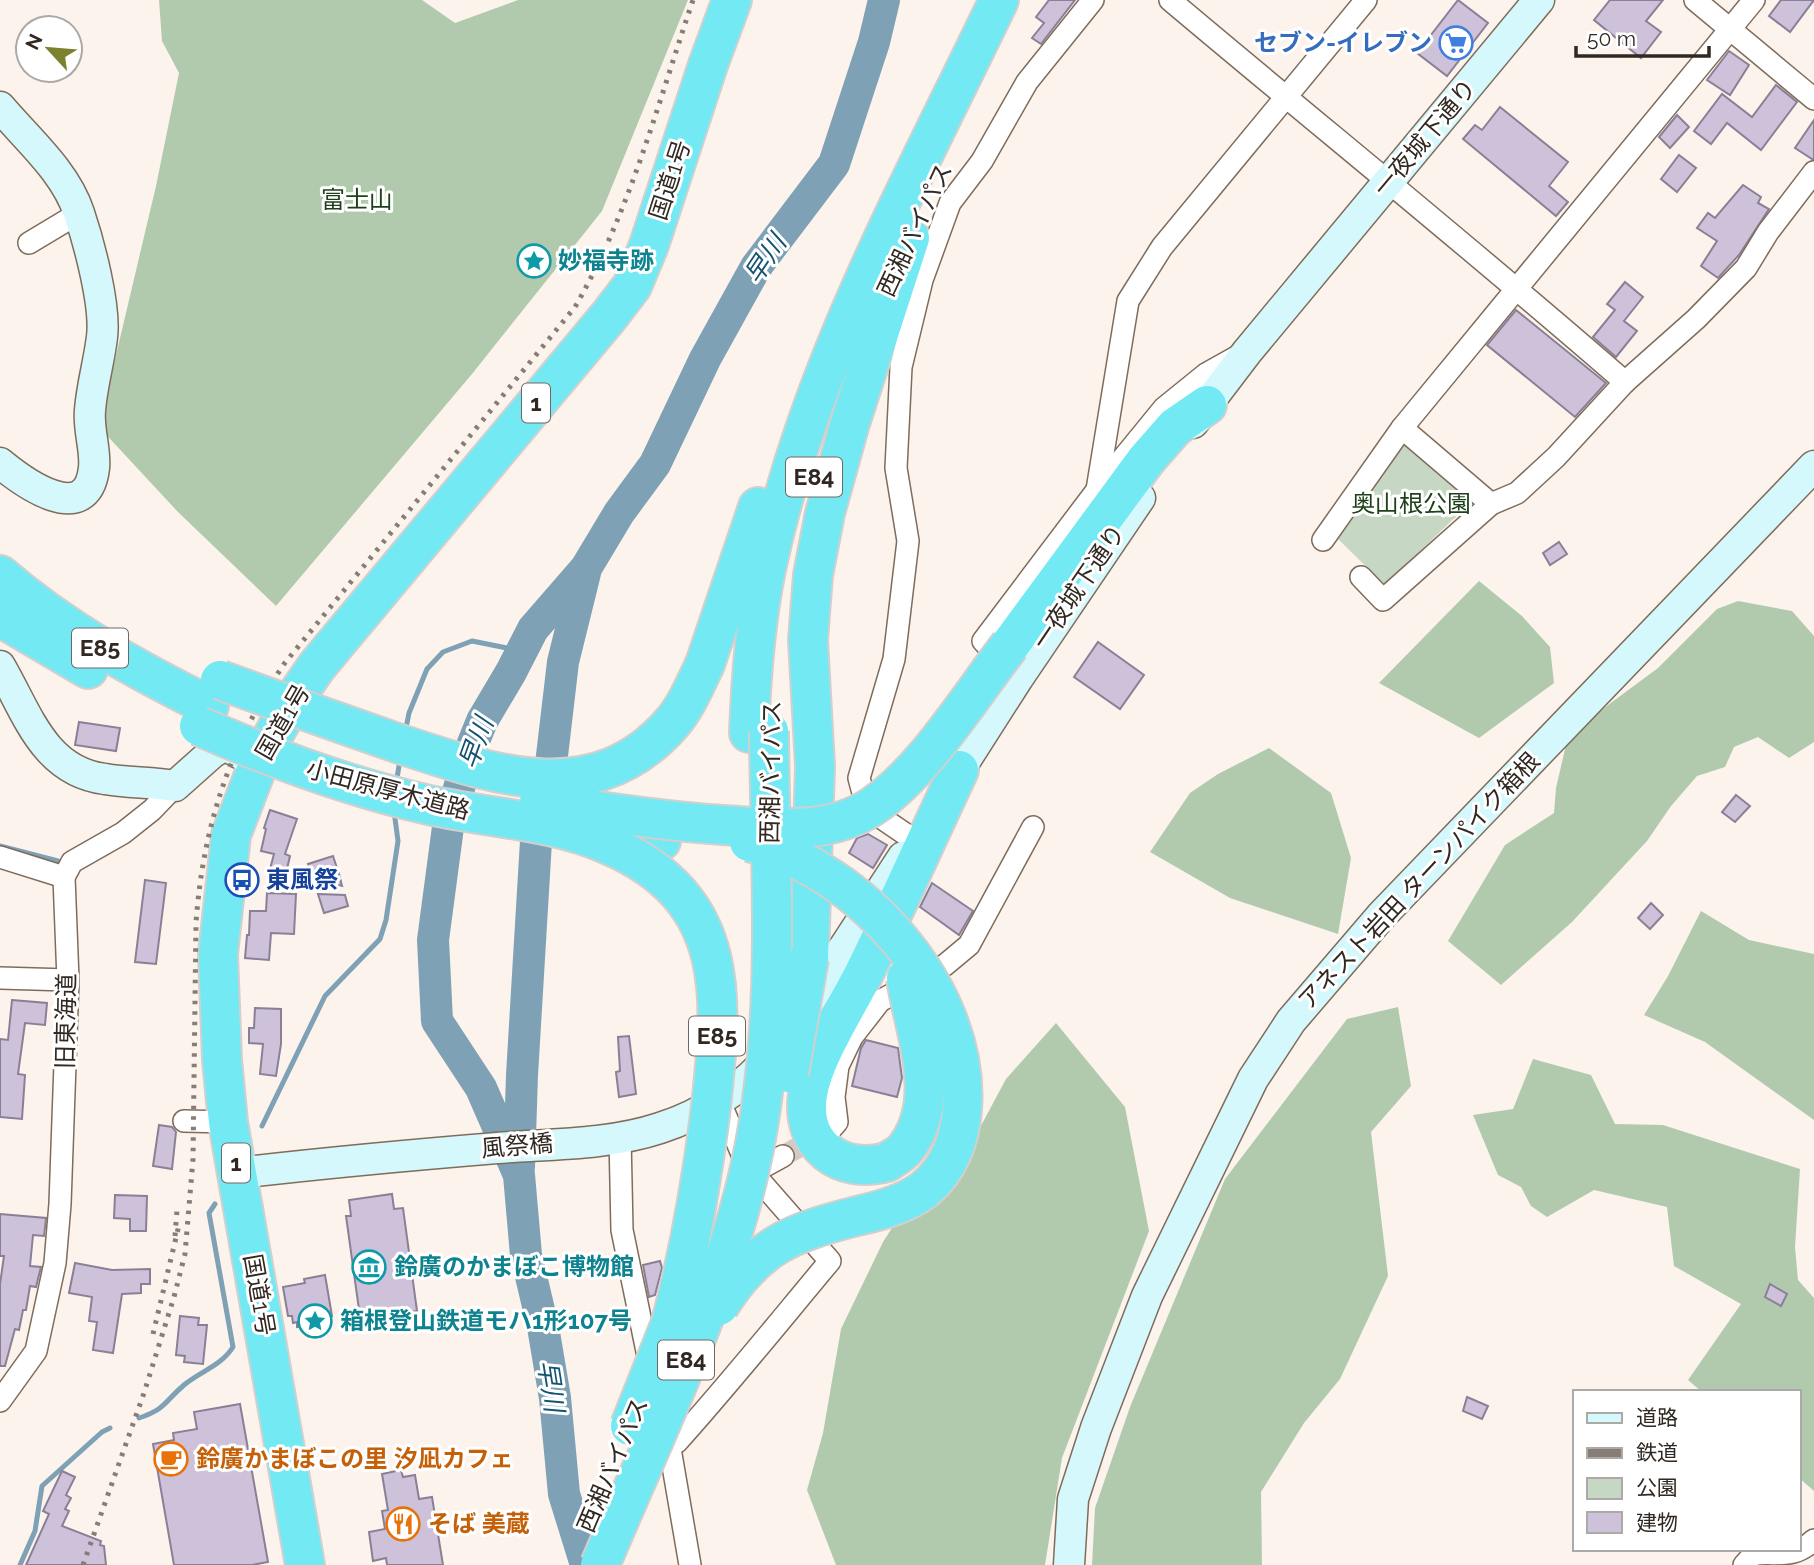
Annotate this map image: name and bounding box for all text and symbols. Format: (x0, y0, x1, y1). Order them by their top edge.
north arrow (14, 14, 84, 84)
scale bar (1576, 14, 1709, 58)
supermarket icon: セブン-イレブン (1437, 24, 1475, 62)
text: 50 m (1587, 26, 1636, 51)
place label: セブン-イレブン (1254, 28, 1432, 57)
text: N (21, 30, 47, 53)
street label: 一夜城下通り (1367, 73, 1482, 202)
street label: 国道1号 (643, 136, 696, 223)
street label: 西湘バイパス (871, 159, 958, 301)
park label: 富士山 (321, 185, 393, 214)
water label: 早川 (738, 227, 794, 289)
place icon: 妙福寺跡 (515, 242, 553, 280)
place label: 妙福寺跡 (558, 246, 654, 275)
road number: 1 (522, 384, 550, 422)
road number: E84 (786, 457, 842, 496)
park label: 奥山根公園 (1351, 489, 1471, 518)
street label: 一夜城下通り (1026, 519, 1131, 655)
road number: E85 (72, 628, 128, 668)
street label: 国道1号 (249, 679, 316, 765)
street label: 西湘バイパス (755, 700, 786, 844)
water label: 早川 (453, 711, 500, 773)
street label: アネスト岩田 ターンパイク箱根 (1292, 746, 1545, 1015)
street label: 小田原厚木道路 (303, 754, 473, 825)
bus stop icon: 東風祭 (223, 861, 261, 899)
place label: 東風祭 (266, 865, 338, 894)
street label: 旧東海道 (50, 973, 81, 1069)
road number: E85 (689, 1016, 745, 1056)
street label: 風祭橋 (480, 1128, 554, 1163)
road number: 1 (222, 1144, 250, 1182)
museum icon: 鈴廣のかまぼこ博物館 (350, 1248, 388, 1286)
street label: 国道1号 (238, 1252, 281, 1338)
place label: 鈴廣のかまぼこ博物館 (394, 1252, 634, 1281)
place icon: 箱根登山鉄道モハ1形107号 (296, 1302, 334, 1340)
place label: 箱根登山鉄道モハ1形107号 (340, 1306, 632, 1335)
road number: E84 (658, 1340, 714, 1380)
water label: 早川 (532, 1358, 570, 1417)
legend (1573, 1390, 1800, 1551)
street label: 西湘バイパス (571, 1393, 654, 1537)
text: 道路 (1636, 1405, 1678, 1430)
cafe icon: 鈴廣かまぼこの里 汐凪カフェ (152, 1440, 190, 1478)
text: 鉄道 (1636, 1440, 1678, 1465)
place label: 鈴廣かまぼこの里 汐凪カフェ (196, 1444, 514, 1473)
text: 公園 (1636, 1475, 1678, 1500)
restaurant icon: そば 美蔵 (384, 1505, 422, 1543)
place label: そば 美蔵 (428, 1509, 530, 1538)
text: 建物 (1636, 1510, 1678, 1535)

